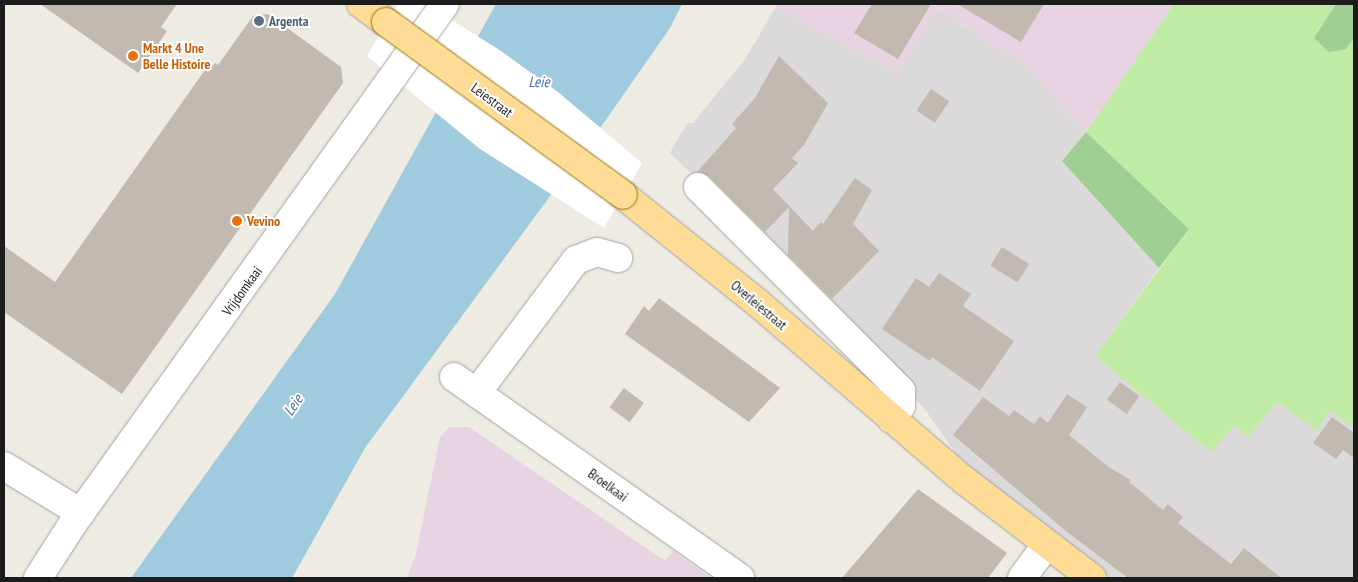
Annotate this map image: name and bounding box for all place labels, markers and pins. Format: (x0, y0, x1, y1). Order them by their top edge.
place label: Argenta (269, 13, 308, 29)
marker: Argenta (253, 15, 265, 27)
place label: Markt 4 Une Belle Histoire (143, 40, 211, 72)
marker: Markt 4 Une Belle Histoire (127, 50, 139, 62)
place label: Vevino (247, 213, 280, 229)
marker: Vevino (231, 215, 243, 227)

